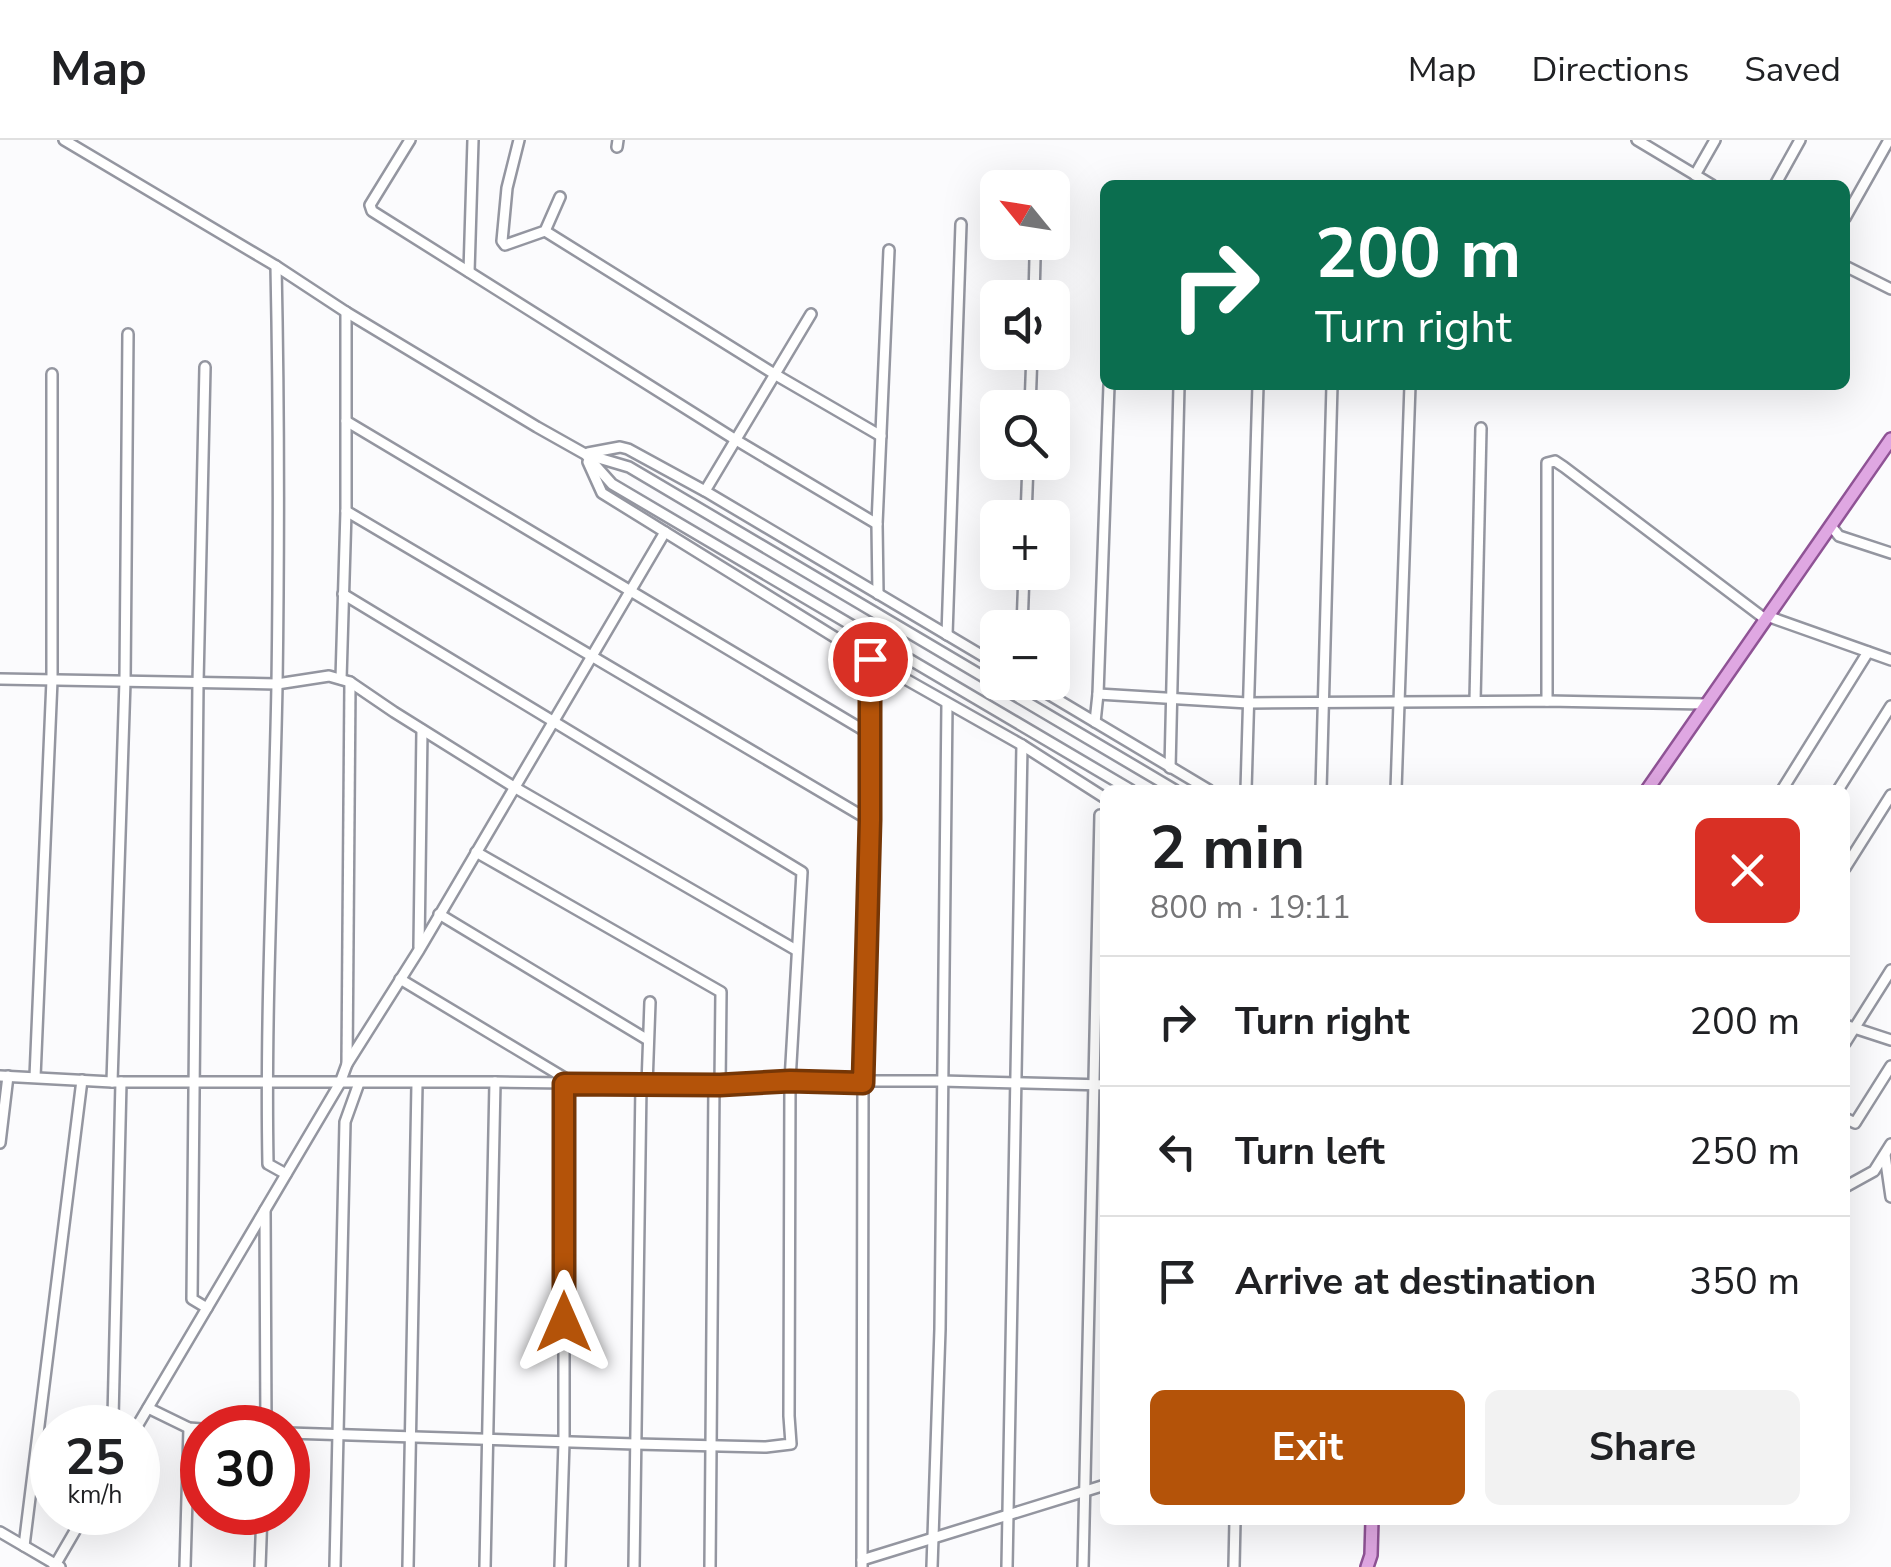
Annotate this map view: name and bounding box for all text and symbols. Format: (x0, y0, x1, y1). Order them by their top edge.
text: Map (50, 36, 147, 102)
text: Map (1408, 46, 1477, 93)
text: Directions (1532, 46, 1689, 93)
text: Saved (1744, 46, 1841, 93)
north arrow (980, 170, 1070, 260)
map controls (980, 170, 1070, 700)
text: 200 m (1315, 206, 1521, 302)
icon: right (1150, 220, 1280, 350)
button: sound (980, 280, 1070, 370)
text: Turn right (1315, 297, 1512, 358)
button: search (980, 390, 1070, 480)
button: + (980, 500, 1070, 590)
button: − (980, 610, 1070, 700)
pin (828, 617, 913, 702)
icon: arrive (843, 632, 898, 687)
text: 2 min (1150, 807, 1305, 889)
button: close (1695, 818, 1800, 923)
text: 800 m · 19:11 (1150, 886, 1351, 929)
icon: right (1150, 994, 1205, 1049)
text: Turn right (1235, 996, 1410, 1047)
text: 200 m (1689, 996, 1800, 1047)
icon: left (1150, 1124, 1205, 1179)
text: Turn left (1235, 1126, 1385, 1177)
text: 250 m (1689, 1126, 1800, 1177)
icon: arrive (1150, 1254, 1205, 1309)
text: Arrive at destination (1235, 1256, 1596, 1307)
text: 350 m (1689, 1256, 1800, 1307)
position arrow (512, 1270, 616, 1374)
button: Exit (1150, 1390, 1465, 1505)
button: Share (1485, 1390, 1800, 1505)
speed limit sign: 30 (180, 1405, 310, 1535)
text: 25 (65, 1423, 125, 1492)
text: km/h (67, 1478, 123, 1512)

